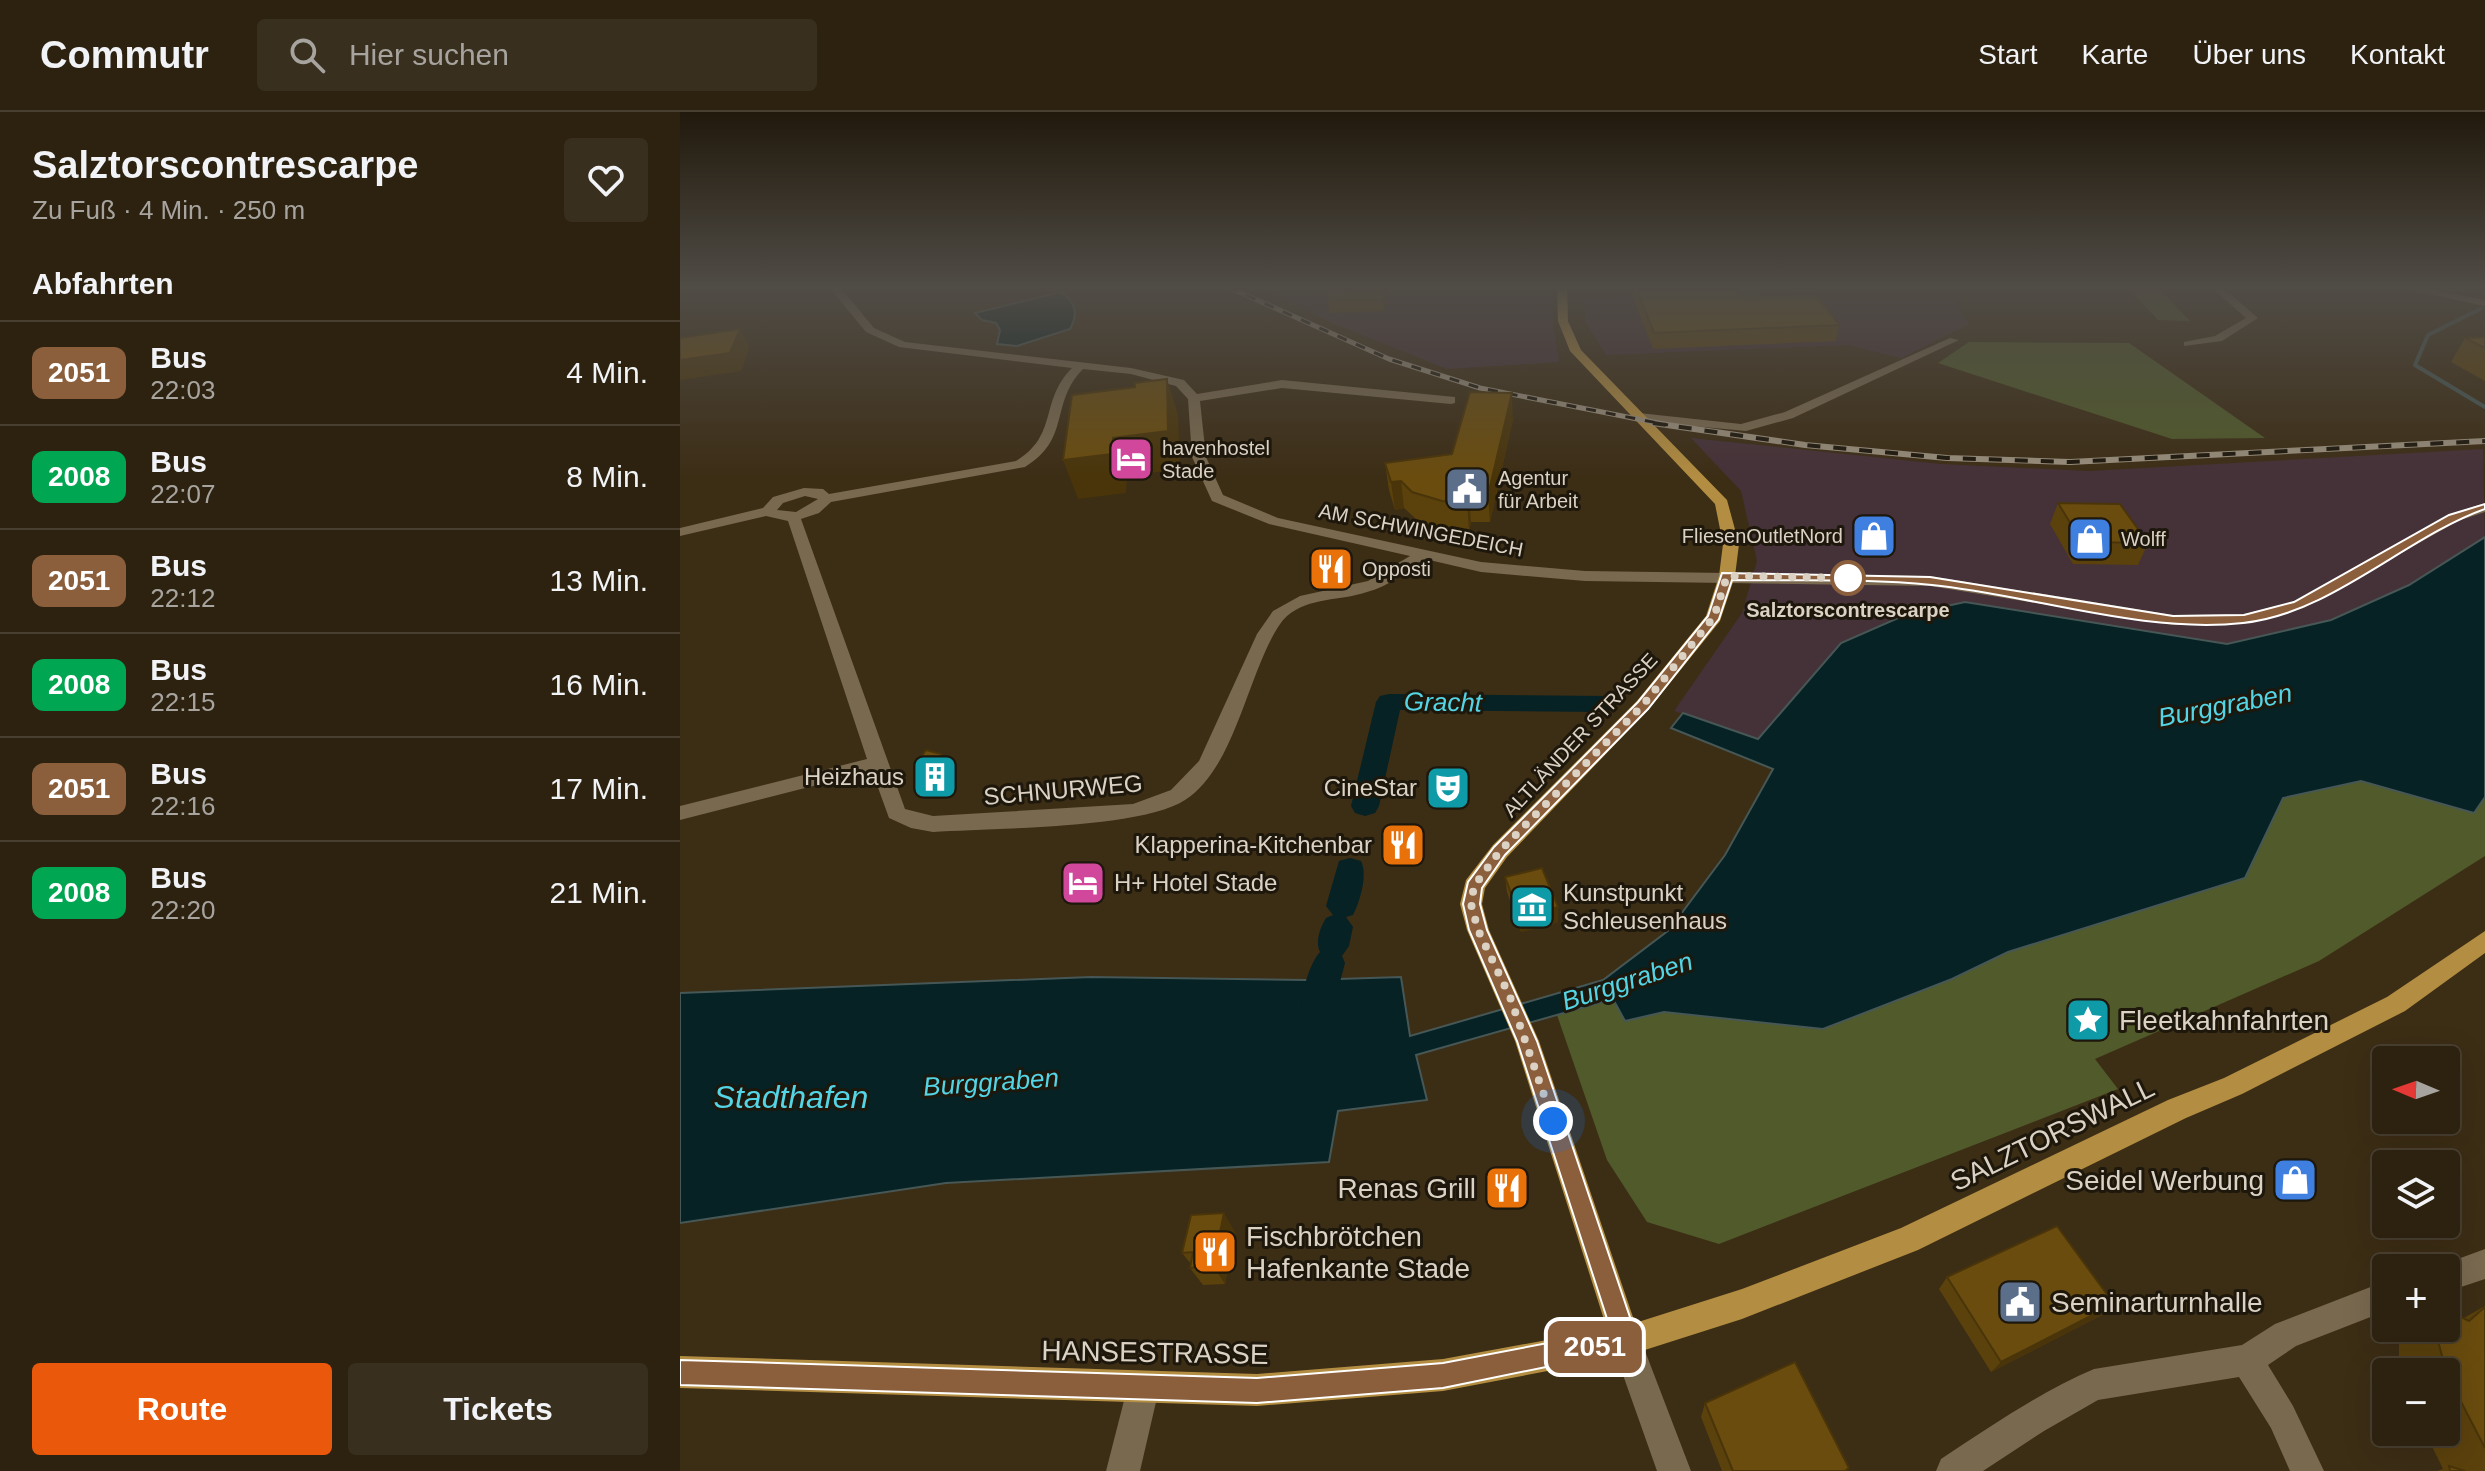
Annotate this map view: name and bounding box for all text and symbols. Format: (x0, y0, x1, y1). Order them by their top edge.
search box (257, 19, 817, 91)
icon: search (285, 33, 329, 77)
text: Commutr (40, 34, 209, 76)
text: Hier suchen (349, 38, 509, 71)
text: Start (1978, 39, 2037, 70)
text: Karte (2081, 39, 2148, 70)
text: Über uns (2192, 39, 2306, 70)
text: Kontakt (2350, 39, 2445, 70)
button: heart (564, 138, 648, 222)
text: Salztorscontrescarpe (32, 144, 419, 186)
text: Zu Fuß · 4 Min. · 250 m (32, 195, 305, 225)
text: Abfahrten (32, 267, 174, 300)
text: Bus (150, 341, 207, 374)
text: 4 Min. (566, 356, 648, 389)
text: 2051 (48, 357, 110, 388)
text: 22:03 (150, 375, 215, 405)
hotel icon: havenhostel Stade (1107, 435, 1155, 483)
place label: havenhostel Stade (1162, 437, 1270, 482)
text: Bus (150, 445, 207, 478)
text: 8 Min. (566, 460, 648, 493)
text: 2008 (48, 461, 110, 492)
public building icon: Agentur für Arbeit (1443, 465, 1491, 513)
place label: Agentur für Arbeit (1498, 467, 1578, 512)
text: 22:07 (150, 479, 215, 509)
street label: AM SCHWINGEDEICH (1317, 499, 1525, 561)
shop icon: FliesenOutletNord (1850, 512, 1898, 560)
shop icon: Wolff (2066, 515, 2114, 563)
place label: FliesenOutletNord (1682, 525, 1843, 547)
place label: Wolff (2121, 528, 2166, 550)
restaurant icon: Opposti (1307, 545, 1355, 593)
text: Bus (150, 549, 207, 582)
place label: Opposti (1362, 558, 1431, 580)
marker: Salztorscontrescarpe (1831, 561, 1865, 595)
text: 13 Min. (550, 564, 648, 597)
text: 2051 (48, 565, 110, 596)
text: 22:12 (150, 583, 215, 613)
place label: Salztorscontrescarpe (1746, 599, 1950, 621)
street label: ALTLÄNDER STRASSE (1499, 649, 1661, 821)
text: Bus (150, 653, 207, 686)
text: 16 Min. (550, 668, 648, 701)
text: 2008 (48, 669, 110, 700)
water label: Burggraben (2155, 677, 2295, 733)
water label: Gracht (1404, 686, 1484, 718)
text: 22:15 (150, 687, 215, 717)
building icon: Heizhaus (911, 753, 959, 801)
text: Bus (150, 757, 207, 790)
place label: Heizhaus (804, 763, 904, 790)
theatre icon: CineStar (1424, 764, 1472, 812)
street label: SCHNURWEG (982, 769, 1144, 810)
text: 17 Min. (550, 772, 648, 805)
text: 2051 (48, 773, 110, 804)
place label: CineStar (1324, 774, 1417, 801)
text: 22:16 (150, 791, 215, 821)
restaurant icon: Klapperina-Kitchenbar (1379, 821, 1427, 869)
place label: Klapperina-Kitchenbar (1135, 831, 1372, 858)
hotel icon: H+ Hotel Stade (1059, 859, 1107, 907)
text: Bus (150, 861, 207, 894)
place label: H+ Hotel Stade (1114, 869, 1277, 896)
text: 21 Min. (550, 876, 648, 909)
text: 2008 (48, 877, 110, 908)
place label: Kunstpunkt Schleusenhaus (1563, 879, 1727, 934)
museum icon: Kunstpunkt Schleusenhaus (1508, 883, 1556, 931)
text: 22:20 (150, 895, 215, 925)
water label: Burggraben (1558, 946, 1696, 1016)
place icon: Fleetkahnfahrten (2064, 996, 2112, 1044)
place label: Fleetkahnfahrten (2119, 1005, 2329, 1036)
north arrow (2372, 1046, 2460, 1134)
map controls (2372, 1046, 2460, 1446)
water label: Burggraben (922, 1062, 1060, 1102)
street label: SALZTORSWALL (1945, 1072, 2159, 1197)
water label: Stadthafen (714, 1079, 868, 1115)
your location (1533, 1101, 1573, 1141)
button: layers (2372, 1150, 2460, 1238)
shop icon: Seidel Werbung (2271, 1156, 2319, 1204)
restaurant icon: Renas Grill (1483, 1164, 1531, 1212)
place label: Seidel Werbung (2065, 1165, 2264, 1196)
place label: Renas Grill (1338, 1173, 1476, 1204)
place label: Fischbrötchen Hafenkante Stade (1246, 1221, 1470, 1284)
restaurant icon: Fischbrötchen Hafenkante Stade (1191, 1228, 1239, 1276)
button: + (2372, 1254, 2460, 1342)
public building icon: Seminarturnhalle (1996, 1278, 2044, 1326)
place label: Seminarturnhalle (2051, 1287, 2263, 1318)
line badge: 2051 (1539, 1321, 1651, 1373)
text: 2051 (1564, 1331, 1626, 1362)
street label: HANSESTRASSE (1041, 1335, 1269, 1370)
button: − (2372, 1358, 2460, 1446)
button: Route (32, 1363, 332, 1455)
button: Tickets (348, 1363, 648, 1455)

